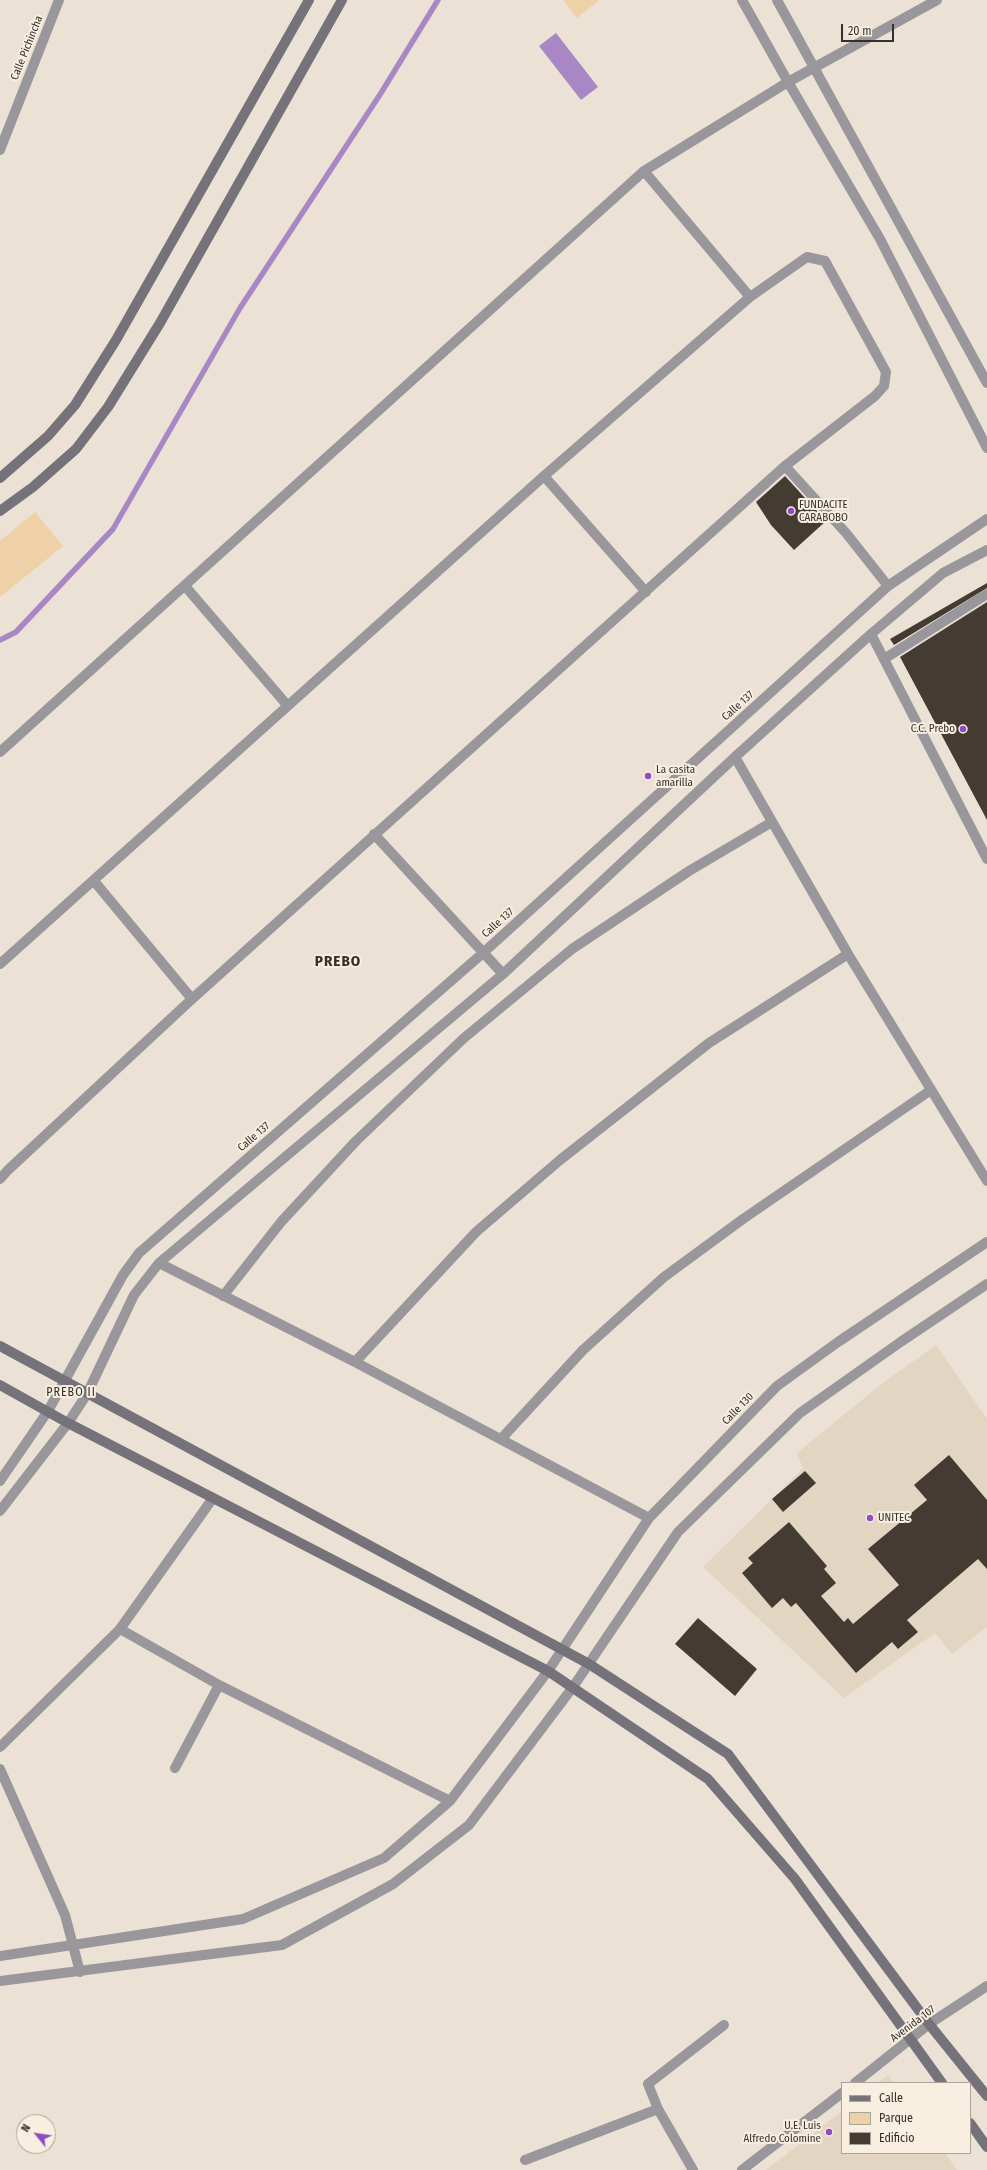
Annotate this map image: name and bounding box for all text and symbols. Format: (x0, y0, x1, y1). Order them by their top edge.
street label: Calle Pichincha (8, 14, 46, 82)
scale bar (843, 16, 896, 42)
text: 20 m (848, 24, 872, 38)
place label: FUNDACITE CARABOBO (799, 498, 848, 524)
marker: FUNDACITE CARABOBO (786, 506, 796, 516)
street label: Calle 137 (719, 688, 757, 724)
place label: C.C. Prebo (911, 722, 955, 736)
marker: C.C. Prebo (958, 724, 968, 734)
place label: La casita amarilla (656, 763, 695, 789)
marker: La casita amarilla (643, 771, 653, 781)
street label: Calle 137 (479, 905, 517, 941)
district label: PREBO (315, 953, 361, 971)
street label: Calle 137 (235, 1119, 273, 1155)
district label: PREBO II (46, 1386, 96, 1400)
street label: Calle 130 (720, 1390, 756, 1428)
place label: UNITEC (878, 1511, 910, 1525)
marker: UNITEC (865, 1513, 875, 1523)
street label: Avenida 107 (888, 2003, 938, 2045)
legend (841, 2082, 971, 2154)
text: Calle (879, 2091, 903, 2105)
text: Parque (879, 2111, 913, 2125)
north arrow (16, 2114, 56, 2154)
place label: U.E. Luis Alfredo Colomine (743, 2119, 821, 2145)
text: N (19, 2122, 33, 2134)
marker: U.E. Luis Alfredo Colomine (824, 2127, 834, 2137)
text: Edificio (879, 2131, 915, 2145)

